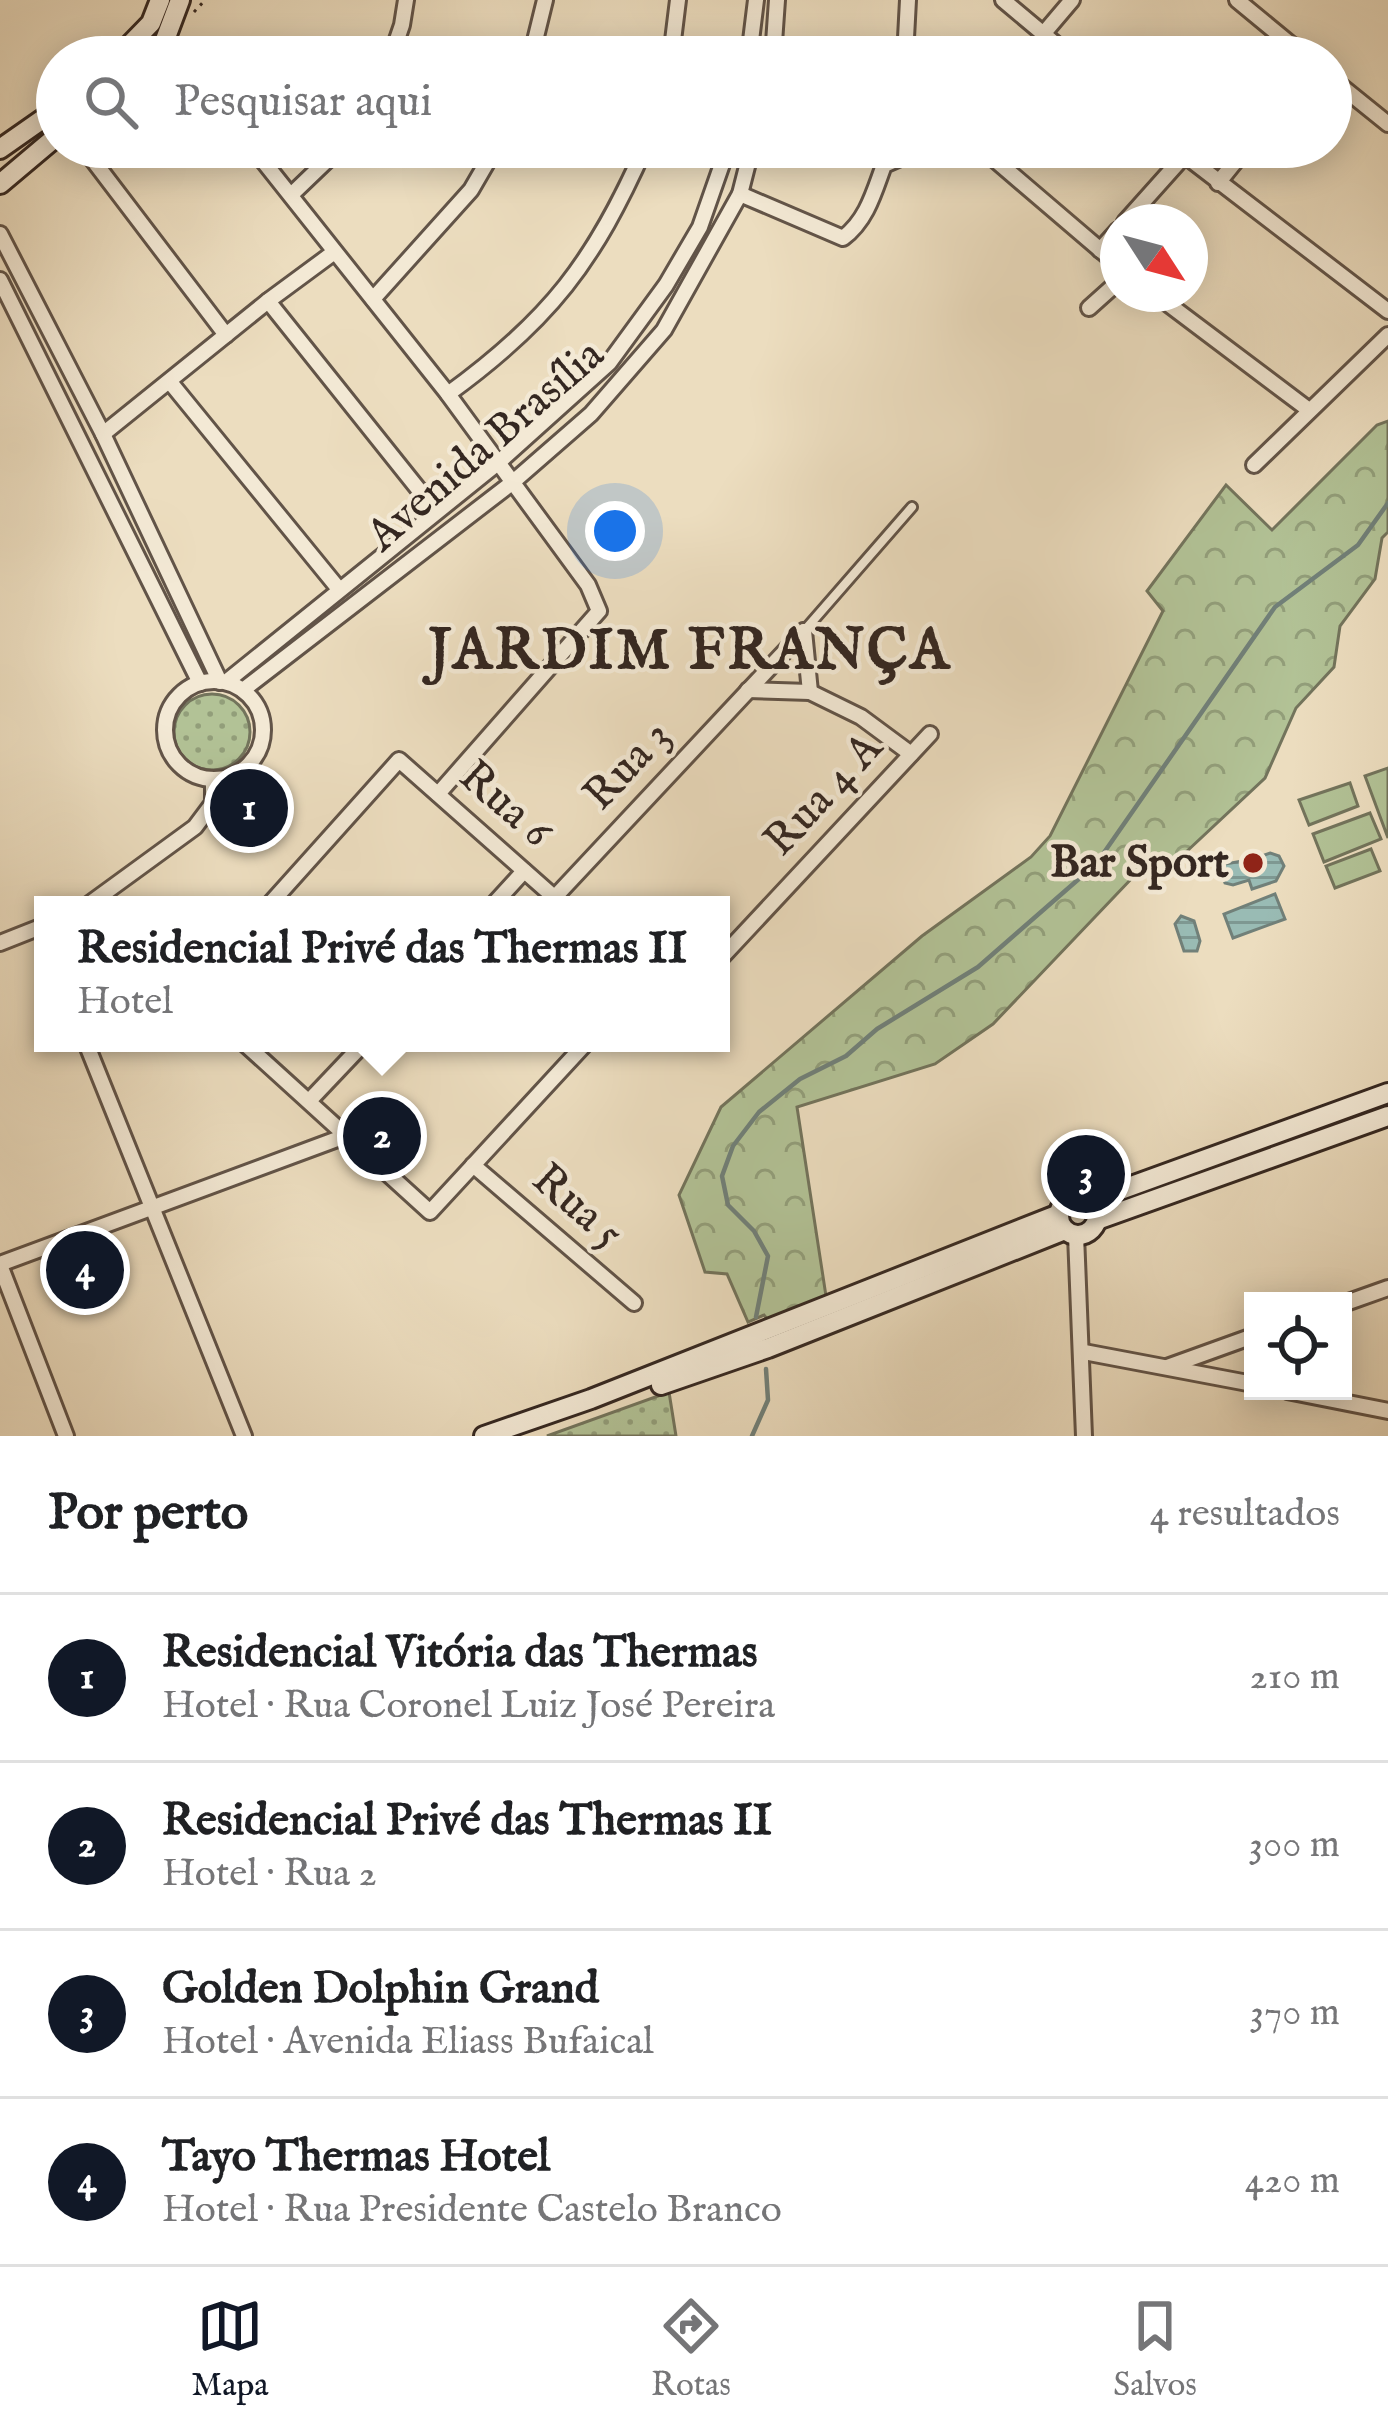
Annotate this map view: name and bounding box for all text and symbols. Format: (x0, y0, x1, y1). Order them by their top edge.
search box (36, 36, 1352, 168)
icon: search (78, 69, 144, 135)
text: Pesquisar aqui (174, 74, 432, 131)
north arrow (1100, 204, 1208, 312)
street label: Avenida Brasília (355, 327, 617, 565)
your location (585, 501, 645, 561)
district label: JARDIM FRANÇA (421, 616, 952, 689)
street label: Rua 3 (572, 709, 684, 823)
street label: Rua 4 A (752, 720, 897, 869)
street label: Rua 6 (446, 749, 564, 862)
pin: 1 (210, 763, 288, 853)
place label: Bar Sport (1050, 835, 1230, 892)
marker: Bar Sport (1240, 850, 1266, 876)
popup (34, 896, 730, 1052)
text: Residencial Privé das Thermas II (77, 921, 687, 978)
text: Hotel (77, 978, 173, 1027)
pin: 2 (343, 1091, 421, 1181)
pin: 3 (1047, 1129, 1125, 1219)
street label: Rua 5 (519, 1152, 635, 1262)
pin: 4 (46, 1225, 124, 1315)
map controls (1244, 1292, 1352, 1400)
button: locate (1244, 1292, 1352, 1400)
text: Por perto (48, 1482, 248, 1547)
text: 4 resultados (1150, 1490, 1340, 1539)
text: Residencial Vitória das Thermas (162, 1625, 758, 1682)
text: 1 (80, 1653, 94, 1702)
text: 210 m (1250, 1653, 1340, 1702)
text: Hotel · Rua Coronel Luiz José Pereira (162, 1682, 775, 1731)
text: Residencial Privé das Thermas II (162, 1793, 772, 1850)
text: 2 (78, 1821, 96, 1870)
text: 300 m (1248, 1821, 1340, 1870)
text: Hotel · Rua 2 (162, 1850, 377, 1899)
text: Golden Dolphin Grand (162, 1961, 599, 2018)
text: 3 (80, 1989, 94, 2038)
text: 370 m (1249, 1989, 1340, 2038)
text: Hotel · Avenida Eliass Bufaical (162, 2018, 654, 2067)
text: Tayo Thermas Hotel (162, 2129, 550, 2186)
text: 4 (77, 2157, 97, 2206)
text: 420 m (1245, 2157, 1340, 2206)
text: Hotel · Rua Presidente Castelo Branco (162, 2186, 782, 2235)
tab: Mapa (191, 2293, 269, 2407)
tab: Rotas (651, 2293, 731, 2407)
tab: Salvos (1113, 2293, 1197, 2407)

